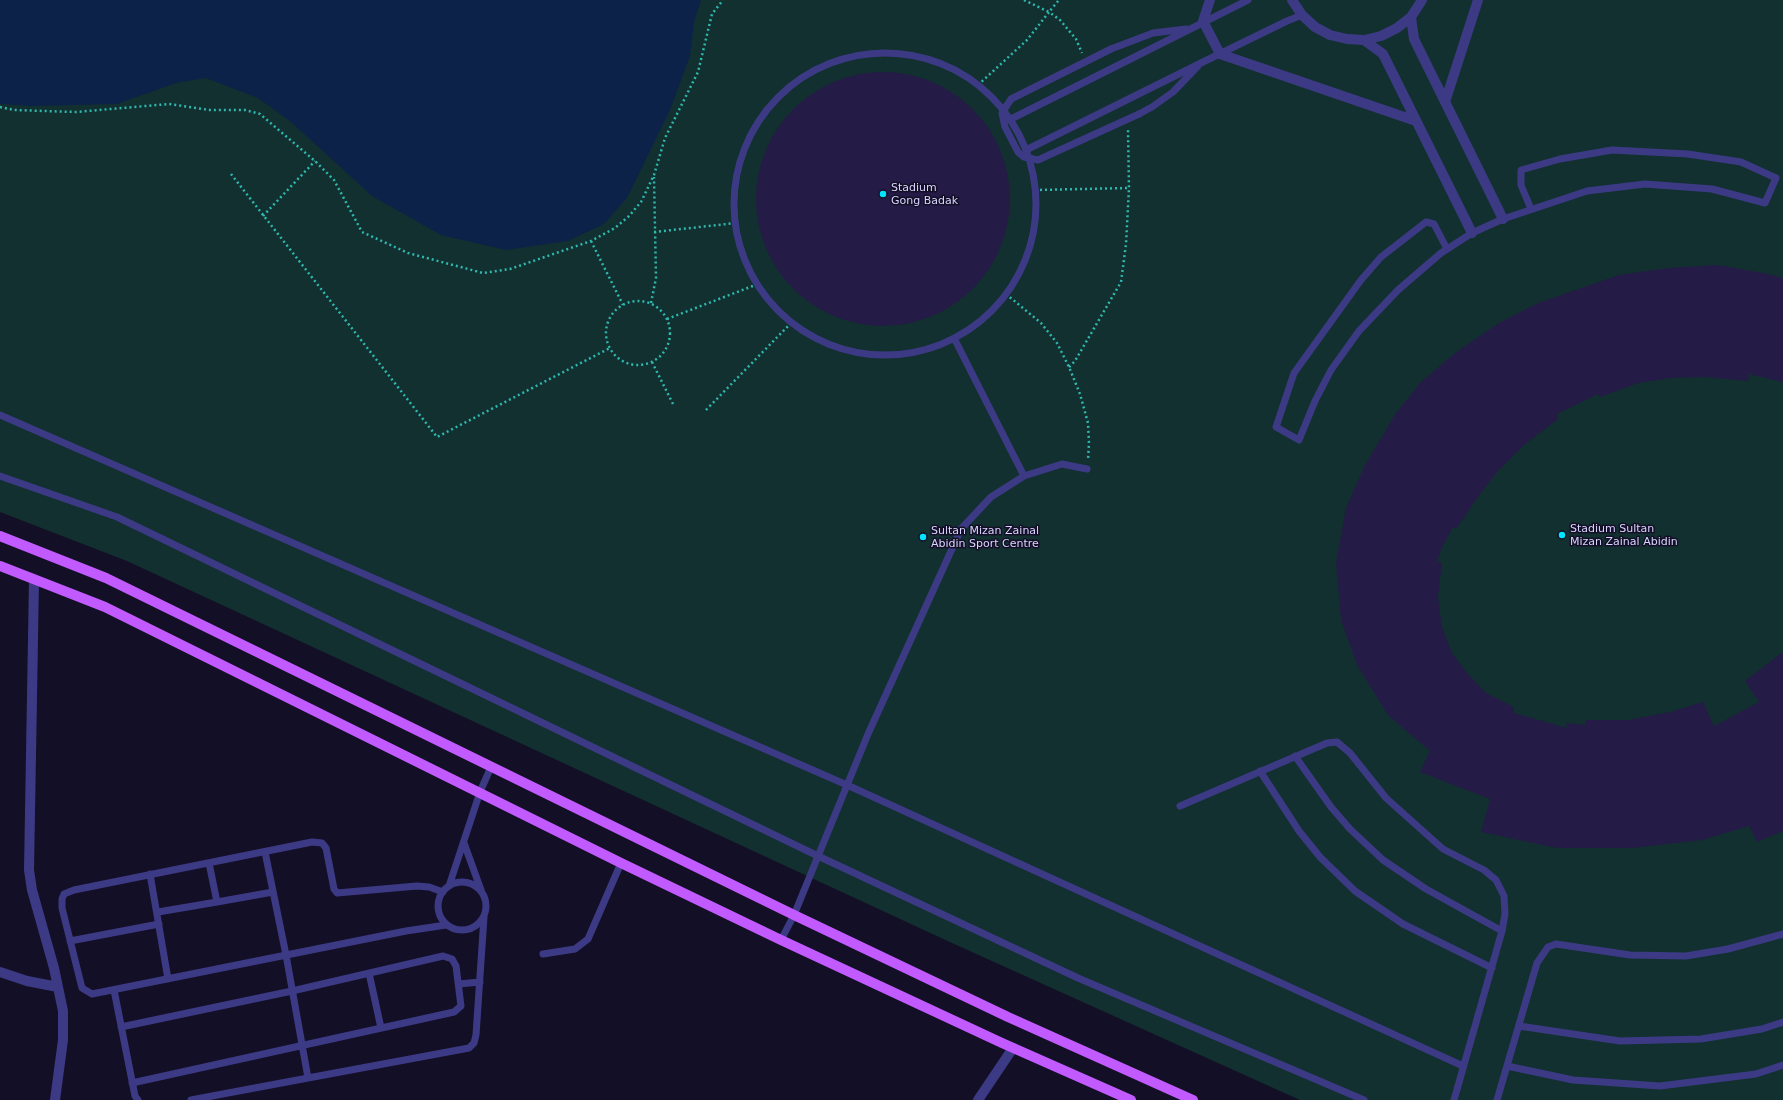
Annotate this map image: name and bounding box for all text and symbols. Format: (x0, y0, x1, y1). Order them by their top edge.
place label: Stadium Gong Badak (891, 181, 958, 207)
marker: Stadium Gong Badak (878, 189, 888, 199)
place label: Stadium Sultan Mizan Zainal Abidin (1570, 522, 1678, 548)
place label: Sultan Mizan Zainal Abidin Sport Centre (931, 524, 1039, 550)
marker: Stadium Sultan Mizan Zainal Abidin (1557, 530, 1567, 540)
marker: Sultan Mizan Zainal Abidin Sport Centre (918, 532, 928, 542)

